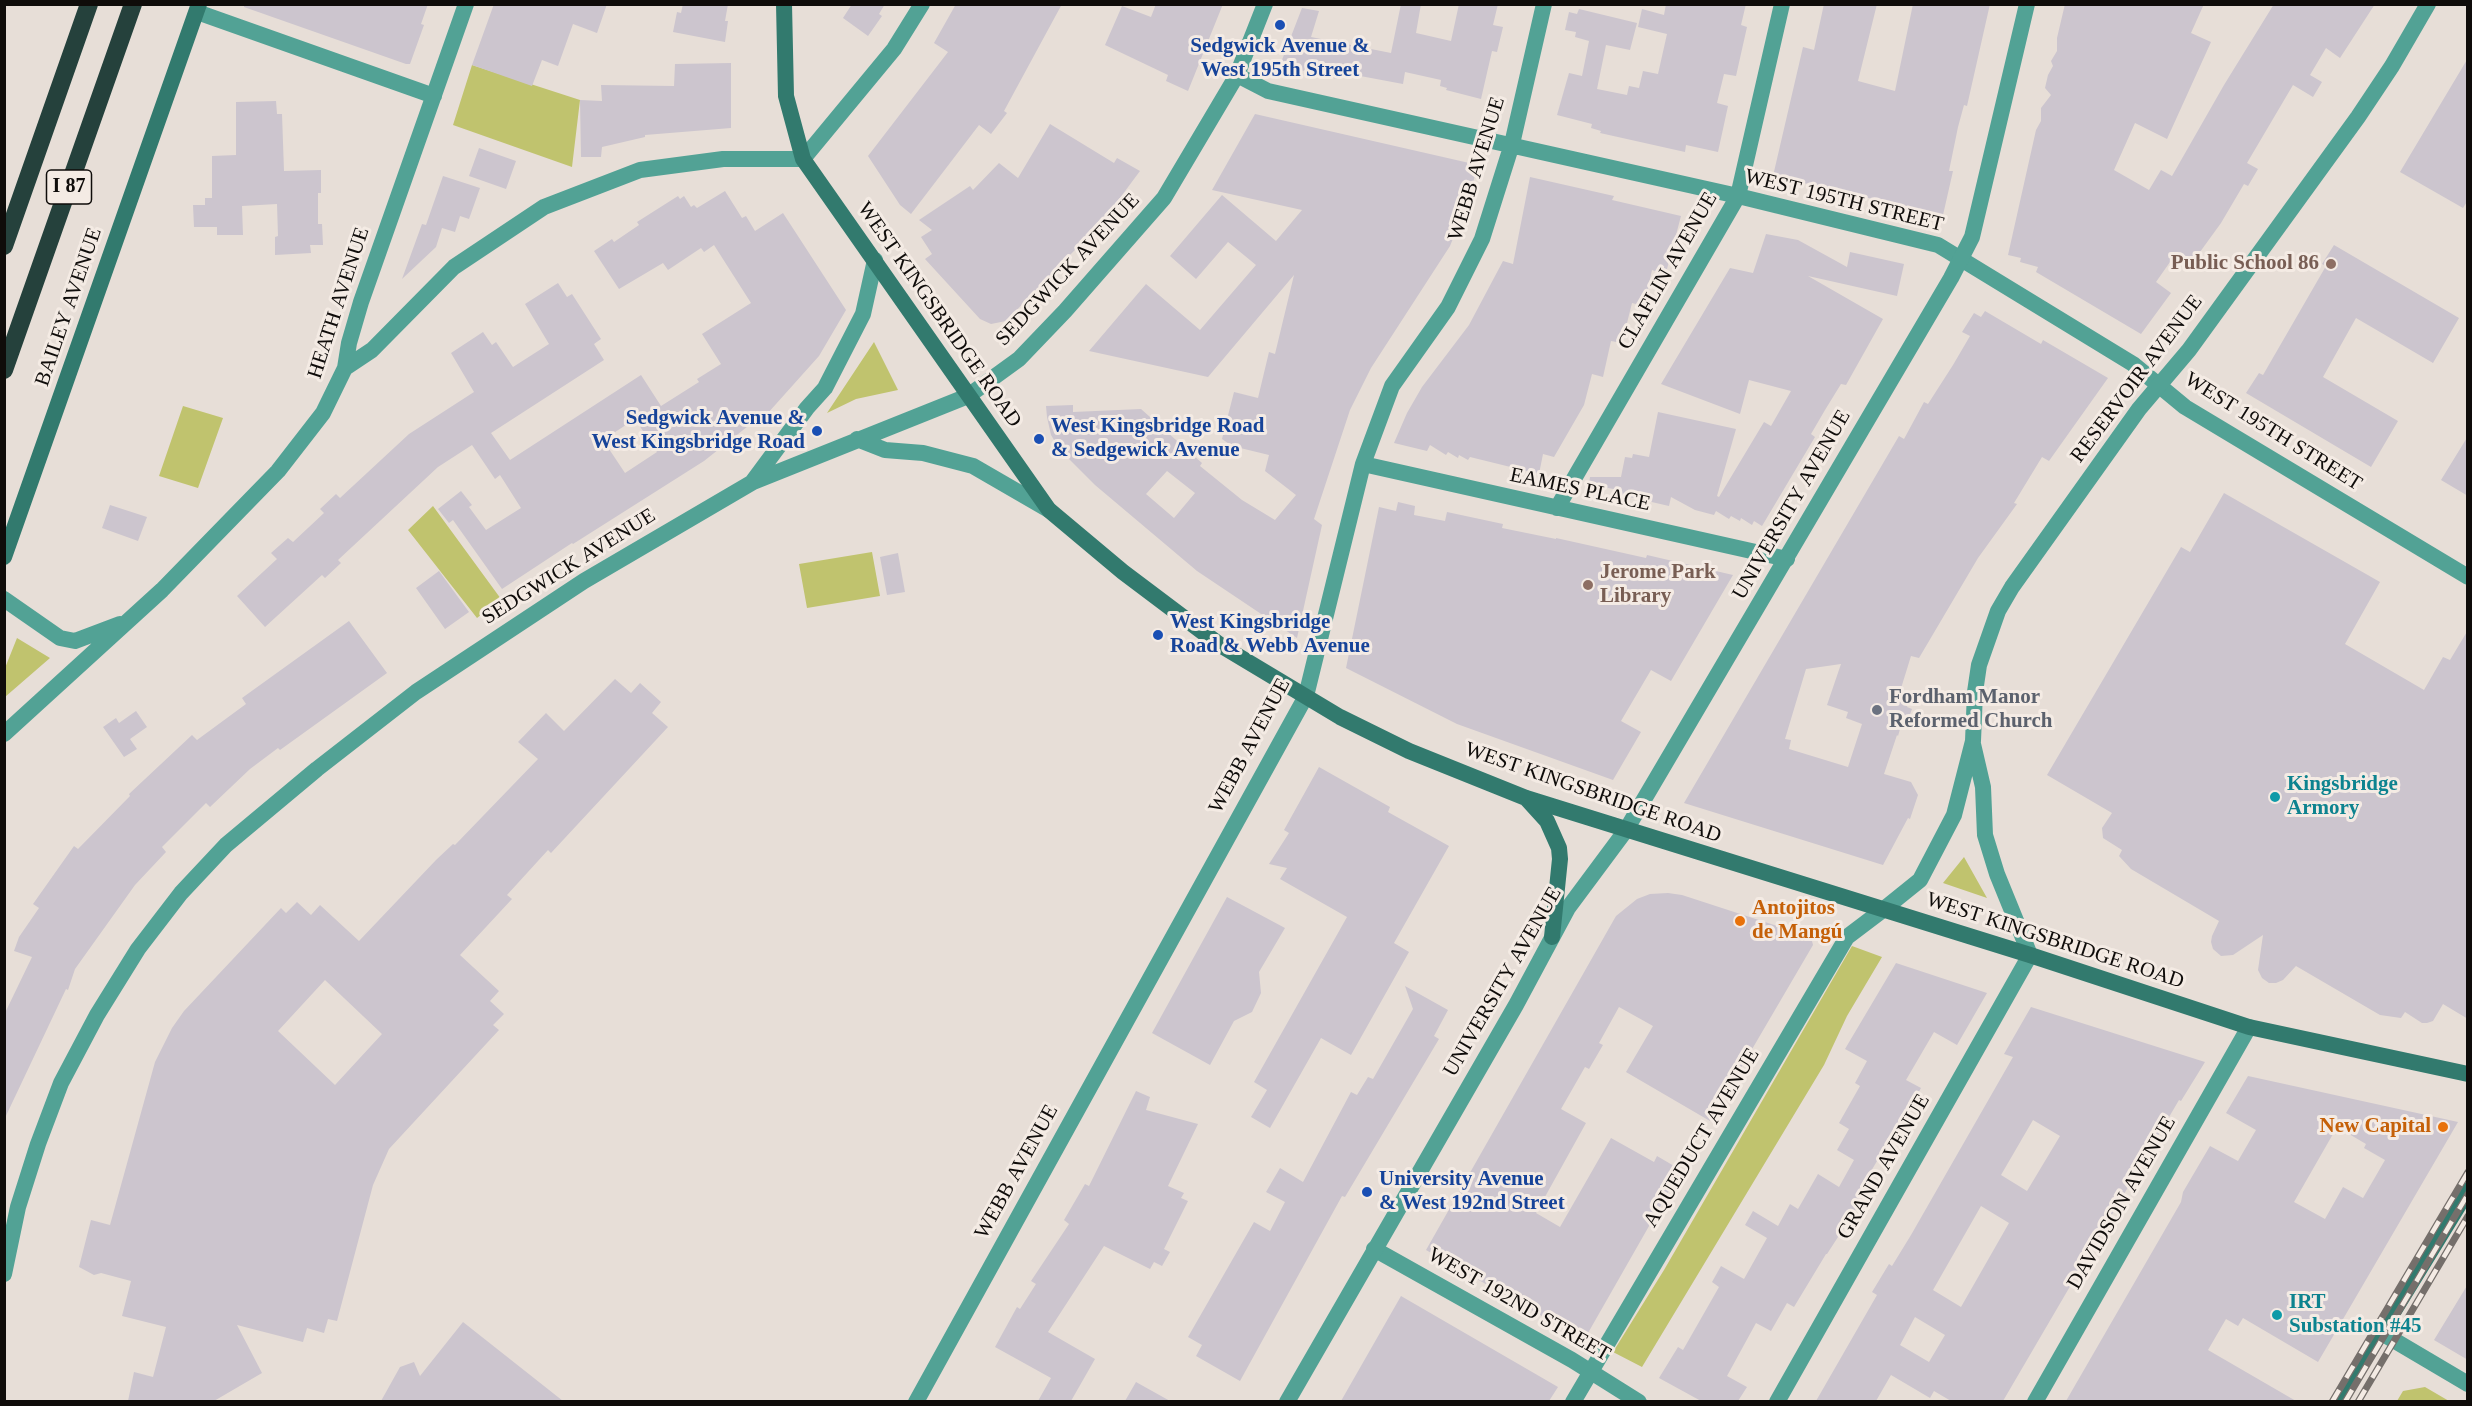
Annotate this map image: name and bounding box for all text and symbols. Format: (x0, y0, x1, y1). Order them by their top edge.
marker: Sedgwick Avenue & West 195th Street (1273, 18, 1287, 32)
place label: Sedgwick Avenue & West 195th Street (1190, 34, 1370, 84)
street label: WEBB AVENUE (1443, 94, 1511, 244)
street label: WEST 195TH STREET (1742, 164, 1946, 238)
road number: I 87 (46, 170, 92, 204)
street label: SEDGWICK AVENUE (991, 188, 1145, 352)
street label: CLAFLIN AVENUE (1613, 188, 1723, 354)
street label: WEST KINGSBRIDGE ROAD (851, 197, 1027, 433)
street label: BAILEY AVENUE (30, 224, 108, 390)
street label: HEATH AVENUE (303, 224, 375, 382)
place label: Public School 86 (2171, 251, 2319, 277)
marker: Public School 86 (2324, 257, 2338, 271)
street label: RESERVOIR AVENUE (2066, 290, 2208, 468)
street label: WEST 195TH STREET (2180, 367, 2366, 497)
place label: Sedgwick Avenue & West Kingsbridge Road (591, 406, 805, 456)
street label: UNIVERSITY AVENUE (1727, 406, 1857, 604)
place label: West Kingsbridge Road & Sedgewick Avenue (1051, 414, 1265, 464)
marker: Sedgwick Avenue & West Kingsbridge Road (810, 424, 824, 438)
marker: West Kingsbridge Road & Sedgewick Avenue (1032, 432, 1046, 446)
street label: EAMES PLACE (1507, 463, 1653, 517)
street label: SEDGWICK AVENUE (478, 503, 660, 631)
place label: Jerome Park Library (1600, 560, 1716, 610)
marker: Jerome Park Library (1581, 578, 1595, 592)
place label: West Kingsbridge Road & Webb Avenue (1170, 610, 1370, 660)
marker: West Kingsbridge Road & Webb Avenue (1151, 628, 1165, 642)
street label: WEBB AVENUE (1204, 674, 1296, 818)
place label: Fordham Manor Reformed Church (1889, 685, 2053, 735)
marker: Fordham Manor Reformed Church (1870, 703, 1884, 717)
street label: WEST KINGSBRIDGE ROAD (1461, 737, 1725, 849)
place label: Kingsbridge Armory (2287, 772, 2398, 822)
marker: Kingsbridge Armory (2268, 790, 2282, 804)
street label: UNIVERSITY AVENUE (1438, 883, 1568, 1081)
street label: WEST KINGSBRIDGE ROAD (1923, 887, 2187, 995)
place label: Antojitos de Mangú (1752, 896, 1842, 946)
marker: Antojitos de Mangú (1733, 914, 1747, 928)
street label: AQUEDUCT AVENUE (1639, 1044, 1765, 1232)
street label: GRAND AVENUE (1832, 1090, 1936, 1244)
street label: WEBB AVENUE (970, 1101, 1064, 1243)
street label: DAVIDSON AVENUE (2062, 1112, 2182, 1294)
place label: New Capital (2320, 1114, 2431, 1140)
marker: New Capital (2436, 1120, 2450, 1134)
place label: University Avenue & West 192nd Street (1379, 1167, 1565, 1217)
marker: University Avenue & West 192nd Street (1360, 1185, 1374, 1199)
street label: WEST 192ND STREET (1423, 1242, 1615, 1368)
place label: IRT Substation #45 (2289, 1290, 2421, 1340)
marker: IRT Substation #45 (2270, 1308, 2284, 1322)

